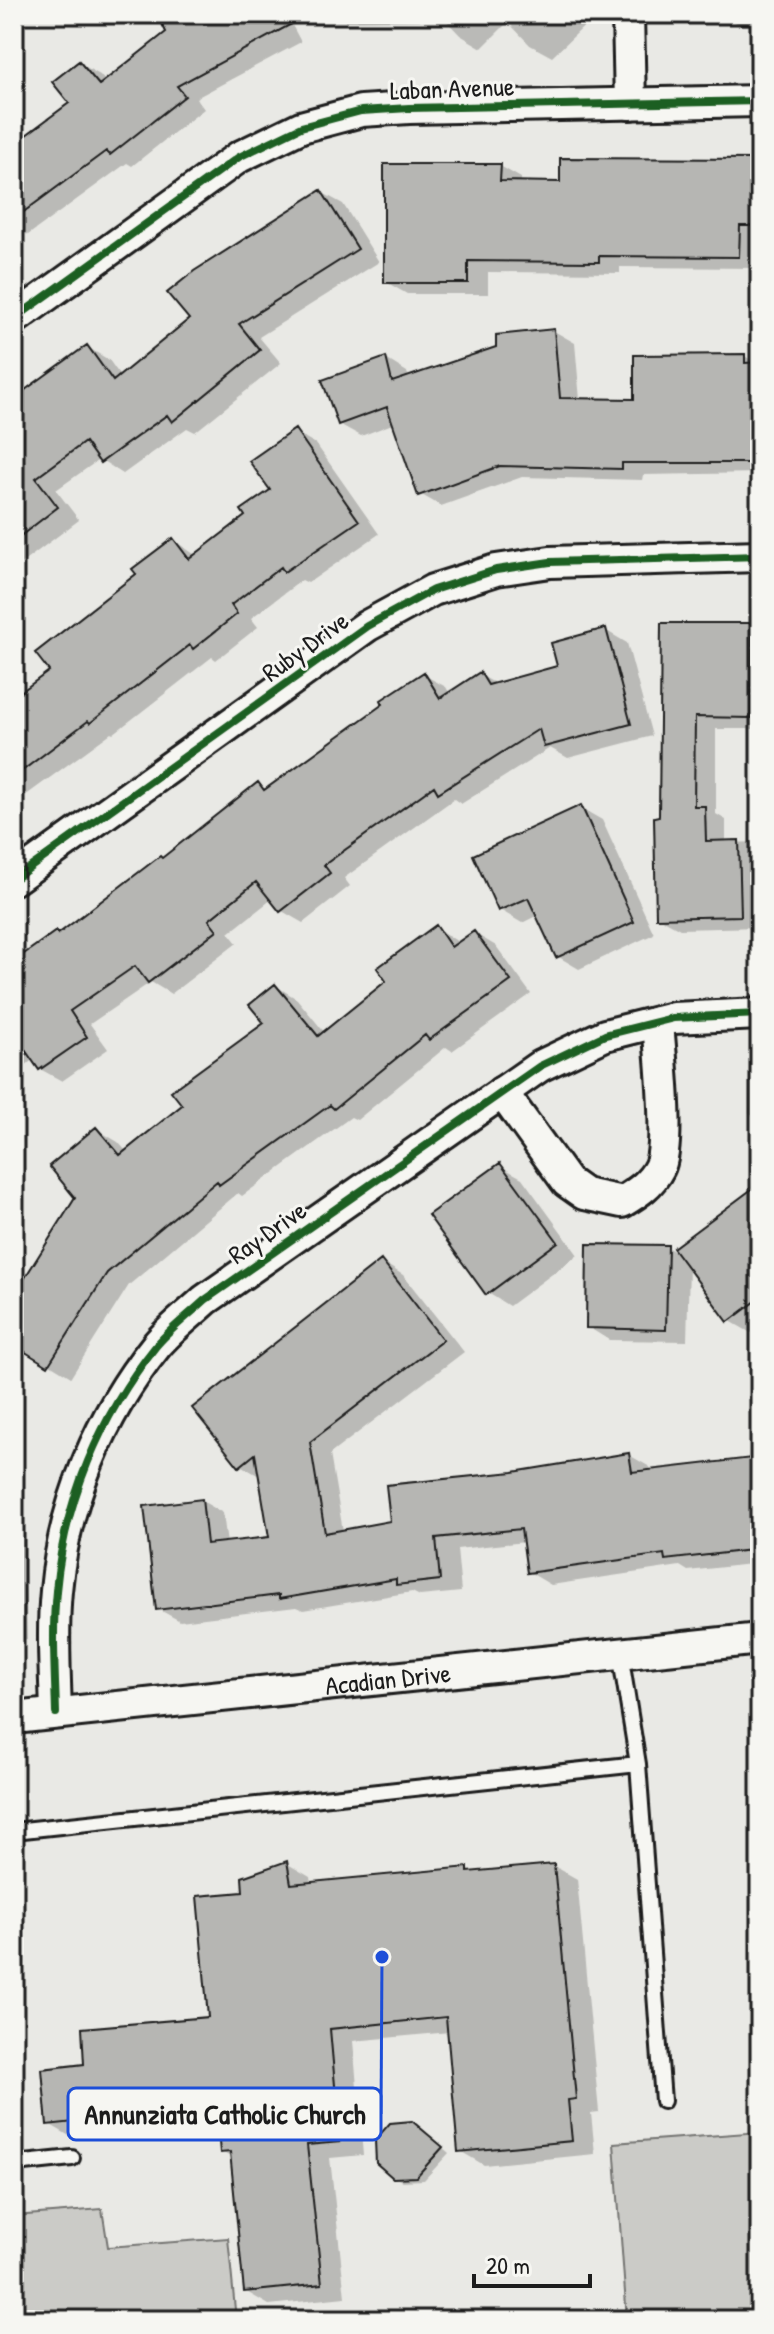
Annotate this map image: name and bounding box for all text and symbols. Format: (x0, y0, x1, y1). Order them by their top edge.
street label: Laban Avenue (389, 68, 515, 108)
street label: Ruby Drive (255, 603, 355, 689)
street label: Ray Drive (221, 1192, 313, 1272)
street label: Acadian Drive (323, 1654, 452, 1702)
callout: Annunziata Catholic Church (68, 2088, 381, 2140)
text: Annunziata Catholic Church (85, 2095, 366, 2133)
scale bar (474, 2238, 590, 2288)
text: 20 m (486, 2249, 530, 2281)

